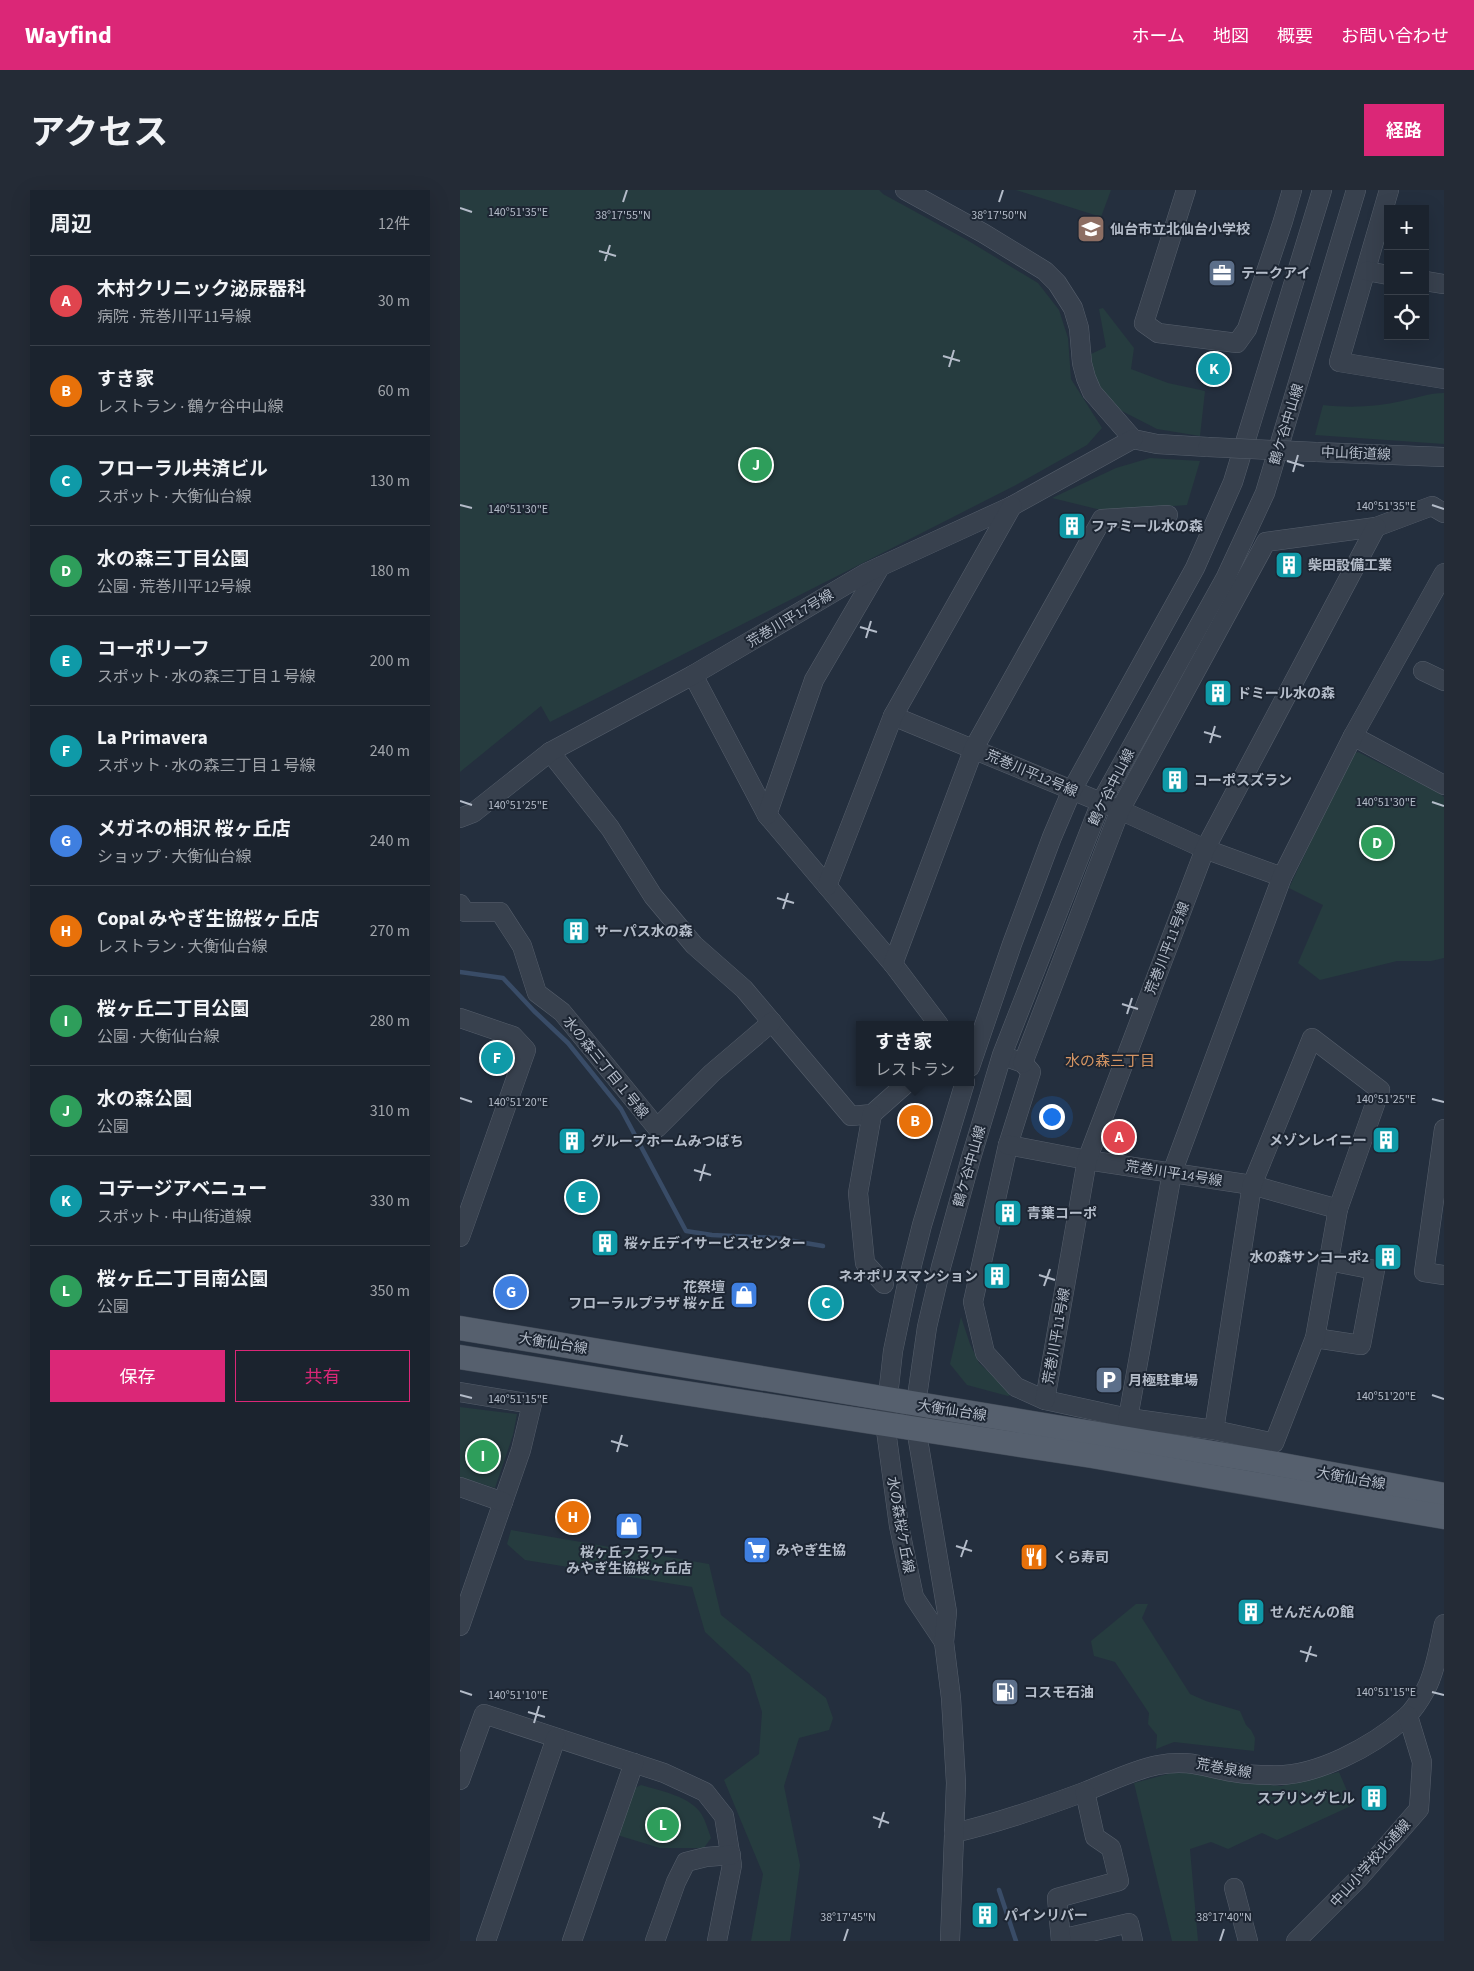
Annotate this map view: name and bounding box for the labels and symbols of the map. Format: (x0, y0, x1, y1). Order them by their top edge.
text: 140°51'35"E (488, 204, 548, 221)
text: 38°17'55"N (595, 207, 651, 224)
text: 38°17'50"N (971, 207, 1027, 224)
school or university icon: 仙台市立北仙台小学校 (1076, 214, 1106, 244)
place label: 仙台市立北仙台小学校 (1110, 220, 1250, 240)
office icon: テークアイ (1207, 258, 1237, 288)
place label: テークアイ (1241, 264, 1310, 284)
pin: K (1198, 350, 1230, 388)
street label: 鶴ケ谷中山線 (1265, 381, 1309, 467)
street label: 中山街道線 (1321, 443, 1391, 465)
pin: J (740, 446, 772, 484)
text: 140°51'35"E (1356, 498, 1416, 515)
text: 140°51'30"E (488, 501, 548, 518)
building icon: ファミール水の森 (1057, 511, 1087, 541)
place label: ファミール水の森 (1091, 517, 1203, 537)
building icon: 柴田設備工業 (1274, 550, 1304, 580)
place label: 柴田設備工業 (1308, 556, 1392, 576)
street label: 荒巻川平17号線 (743, 585, 838, 653)
building icon: ドミール水の森 (1203, 678, 1233, 708)
place label: ドミール水の森 (1237, 684, 1335, 704)
street label: 鶴ケ谷中山線 (1084, 745, 1140, 829)
street label: 荒巻川平12号線 (983, 746, 1081, 802)
building icon: コーポスズラン (1160, 765, 1190, 795)
place label: コーポスズラン (1194, 771, 1292, 791)
text: 140°51'30"E (1356, 794, 1416, 811)
text: 140°51'25"E (488, 797, 548, 814)
pin: D (1361, 824, 1393, 862)
street label: 荒巻川平11号線 (1141, 899, 1195, 998)
building icon: サーパス水の森 (561, 916, 591, 946)
place label: サーパス水の森 (595, 922, 693, 942)
street label: 水の森三丁目１号線 (558, 1012, 653, 1123)
pin: F (481, 1039, 513, 1077)
district label: 水の森三丁目 (1065, 1051, 1155, 1072)
text: 140°51'25"E (1356, 1091, 1416, 1108)
text: 140°51'20"E (488, 1094, 548, 1111)
pin: B (899, 1102, 931, 1140)
your location (1039, 1104, 1065, 1130)
pin: A (1103, 1118, 1135, 1156)
street label: 鶴ケ谷中山線 (949, 1123, 991, 1209)
building icon: メゾンレイニー (1371, 1125, 1401, 1155)
building icon: グループホームみつばち (557, 1126, 587, 1156)
place label: メゾンレイニー (1269, 1131, 1367, 1151)
place label: グループホームみつばち (591, 1132, 744, 1152)
street label: 荒巻川平14号線 (1124, 1156, 1224, 1192)
pin: E (566, 1178, 598, 1216)
building icon: 青葉コーポ (993, 1198, 1023, 1228)
place label: 青葉コーポ (1027, 1204, 1097, 1224)
building icon: 桜ヶ丘デイサービスセンター (590, 1228, 620, 1258)
place label: 桜ヶ丘デイサービスセンター (624, 1234, 806, 1254)
building icon: 水の森サンコーポ2 (1373, 1242, 1403, 1272)
place label: 水の森サンコーポ2 (1250, 1248, 1369, 1268)
building icon: ネオポリスマンション (982, 1261, 1012, 1291)
place label: ネオポリスマンション (838, 1267, 978, 1287)
pin: G (495, 1273, 527, 1311)
place label: 花祭壇 フローラルプラザ 桜ヶ丘 (568, 1278, 725, 1314)
shop icon: 花祭壇 フローラルプラザ 桜ヶ丘 (729, 1280, 759, 1310)
pin: C (810, 1284, 842, 1322)
street label: 荒巻川平11号線 (1039, 1286, 1075, 1386)
street label: 大衡仙台線 (517, 1329, 589, 1359)
parking icon: 月極駐車場 (1094, 1365, 1124, 1395)
place label: 月極駐車場 (1128, 1371, 1198, 1391)
text: 140°51'20"E (1356, 1388, 1416, 1405)
text: 140°51'15"E (488, 1391, 548, 1408)
street label: 大衡仙台線 (916, 1396, 988, 1426)
pin: I (467, 1437, 499, 1475)
street label: 大衡仙台線 (1315, 1463, 1387, 1495)
street label: 水の森桜ケ丘線 (882, 1475, 918, 1575)
pin: H (557, 1498, 589, 1536)
shop icon: 桜ヶ丘フラワー みやぎ生協桜ヶ丘店 (614, 1511, 644, 1541)
supermarket icon: みやぎ生協 (742, 1535, 772, 1565)
place label: みやぎ生協 (776, 1541, 846, 1561)
restaurant icon: くら寿司 (1019, 1542, 1049, 1572)
place label: 桜ヶ丘フラワー みやぎ生協桜ヶ丘店 (566, 1543, 692, 1579)
place label: くら寿司 (1053, 1548, 1109, 1568)
building icon: せんだんの館 (1236, 1597, 1266, 1627)
place label: せんだんの館 (1270, 1603, 1354, 1623)
fuel station icon: コスモ石油 (990, 1677, 1020, 1707)
place label: コスモ石油 (1024, 1683, 1094, 1703)
text: 140°51'15"E (1356, 1684, 1416, 1701)
text: 140°51'10"E (488, 1687, 548, 1704)
street label: 荒巻泉線 (1195, 1754, 1253, 1784)
building icon: スプリングヒル (1359, 1783, 1389, 1813)
place label: スプリングヒル (1257, 1789, 1355, 1809)
pin: L (647, 1806, 679, 1844)
street label: 中山小学校北通線 (1326, 1815, 1416, 1912)
building icon: パインリバー (970, 1900, 1000, 1930)
place label: パインリバー (1004, 1906, 1088, 1926)
text: 38°17'45"N (820, 1909, 876, 1926)
text: 38°17'40"N (1196, 1909, 1252, 1926)

